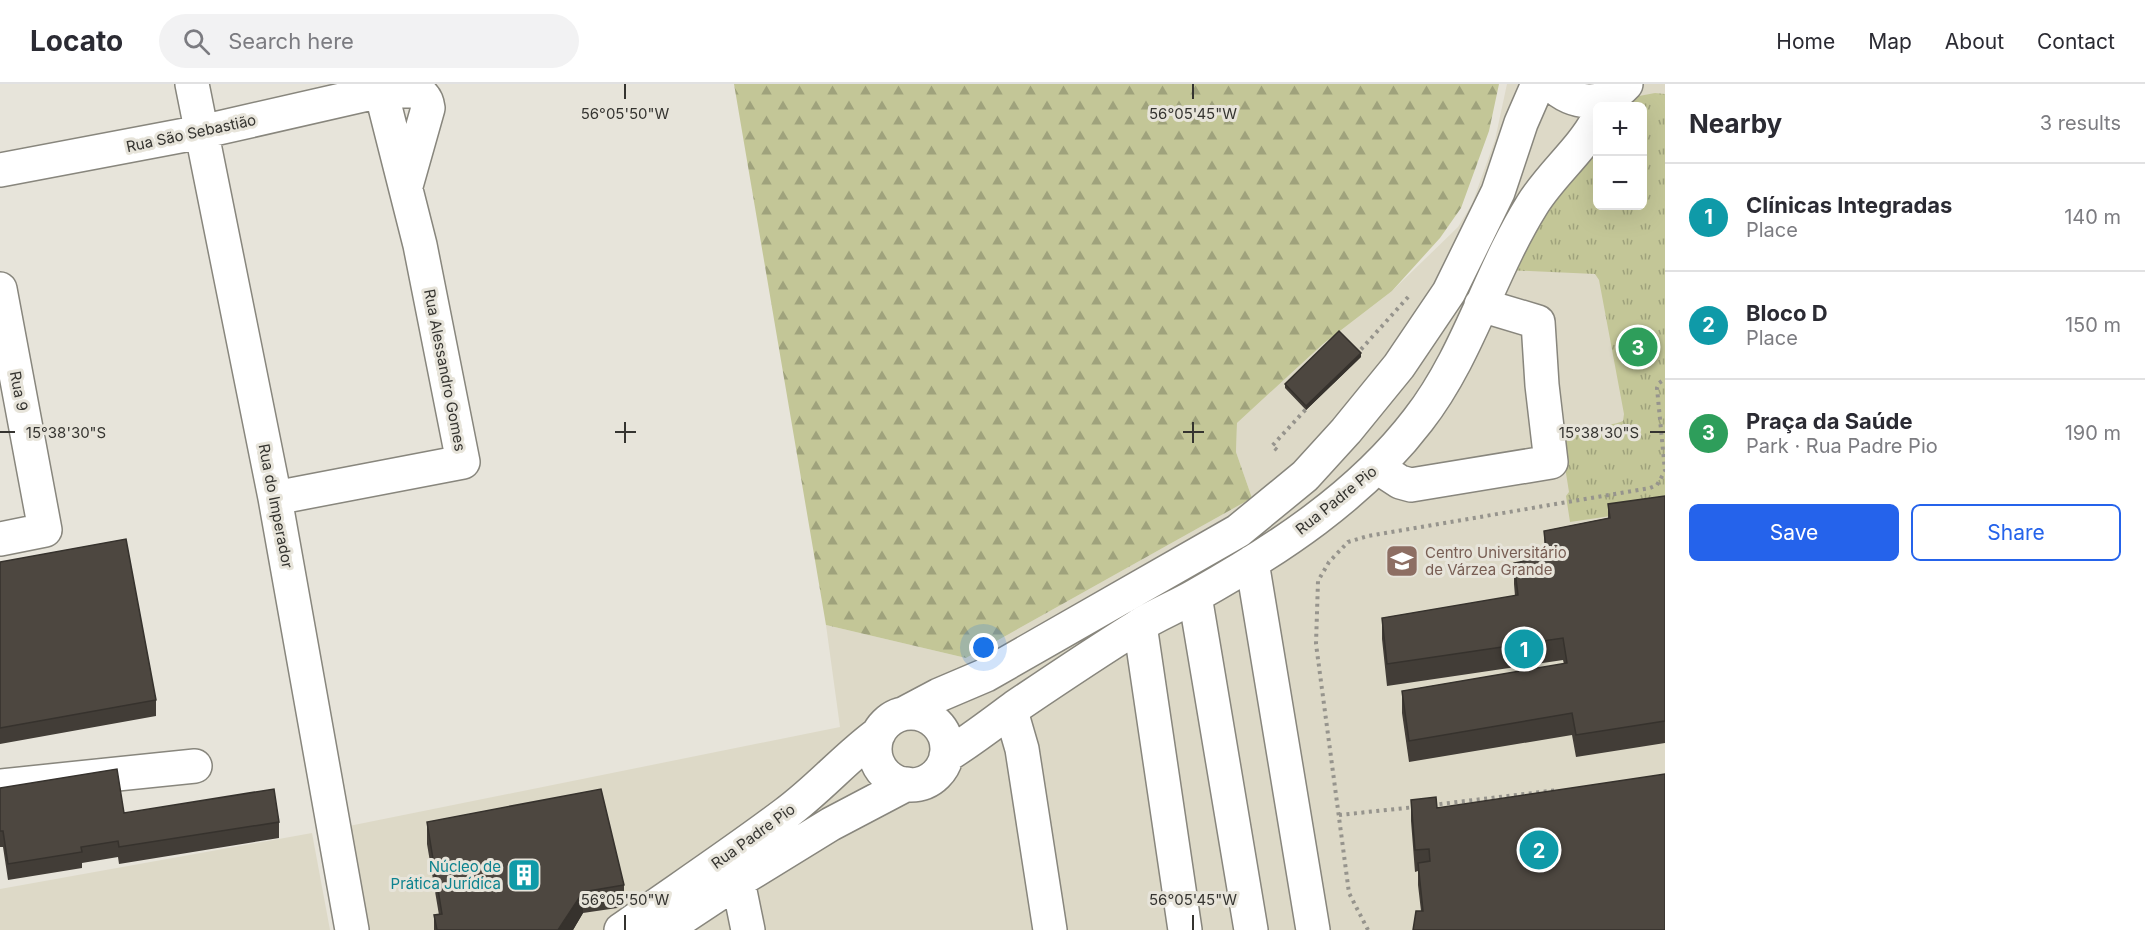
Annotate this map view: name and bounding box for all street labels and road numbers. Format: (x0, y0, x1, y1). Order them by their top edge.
street label: Rua São Sebastião (124, 110, 258, 156)
street label: Rua Alessandro Gomes (420, 287, 470, 453)
street label: Rua 9 (6, 369, 32, 413)
street label: Rua do Imperador (255, 442, 297, 570)
street label: Rua Padre Pio (1292, 461, 1380, 539)
street label: Rua Padre Pio (707, 799, 799, 873)

